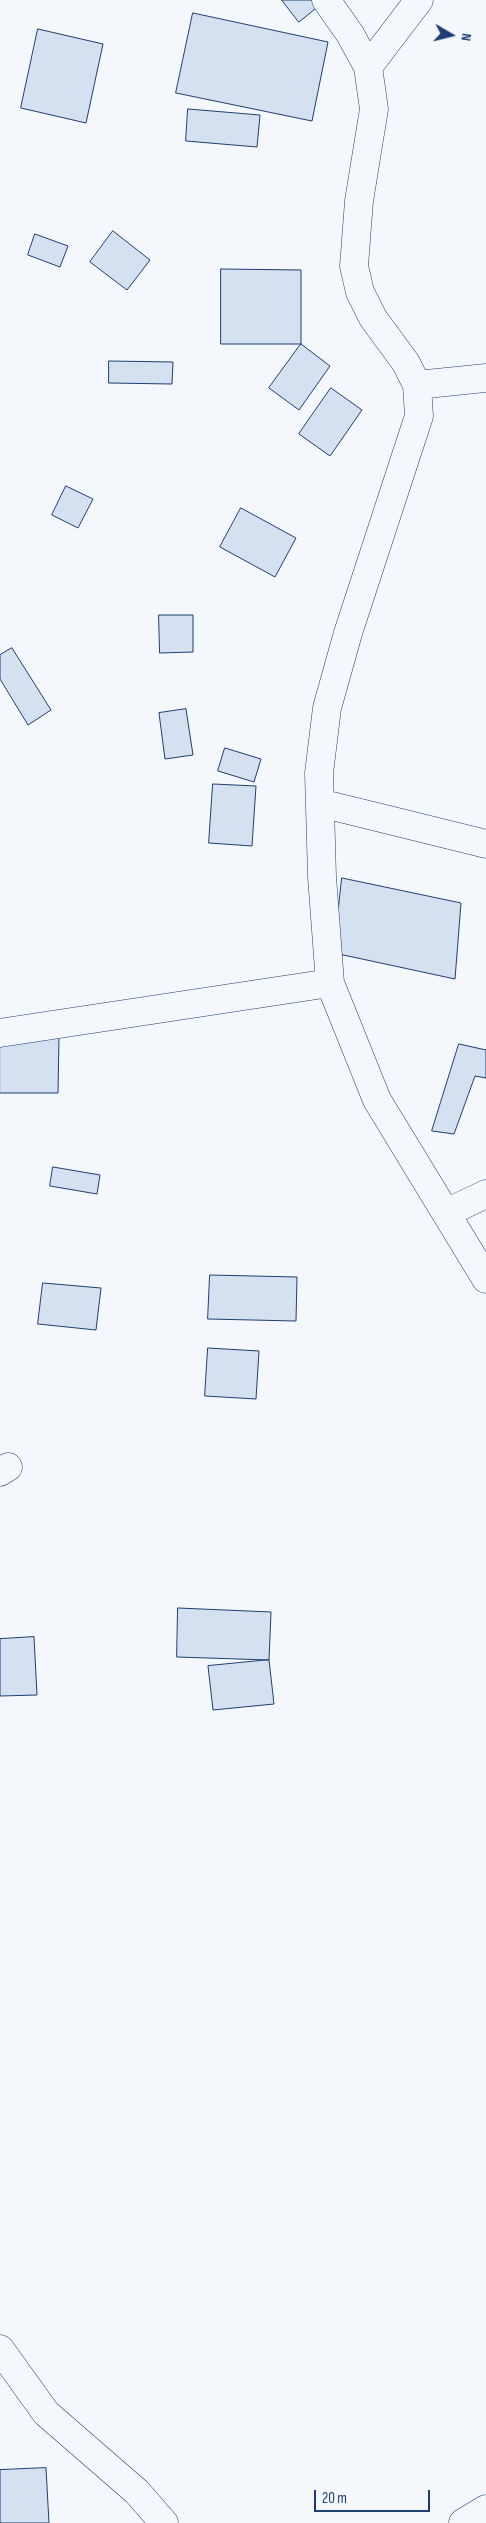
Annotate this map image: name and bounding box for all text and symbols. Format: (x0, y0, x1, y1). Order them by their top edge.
north arrow (426, 10, 476, 60)
text: N (457, 32, 475, 42)
scale bar (316, 2480, 432, 2512)
text: 20 m (322, 2489, 347, 2508)

